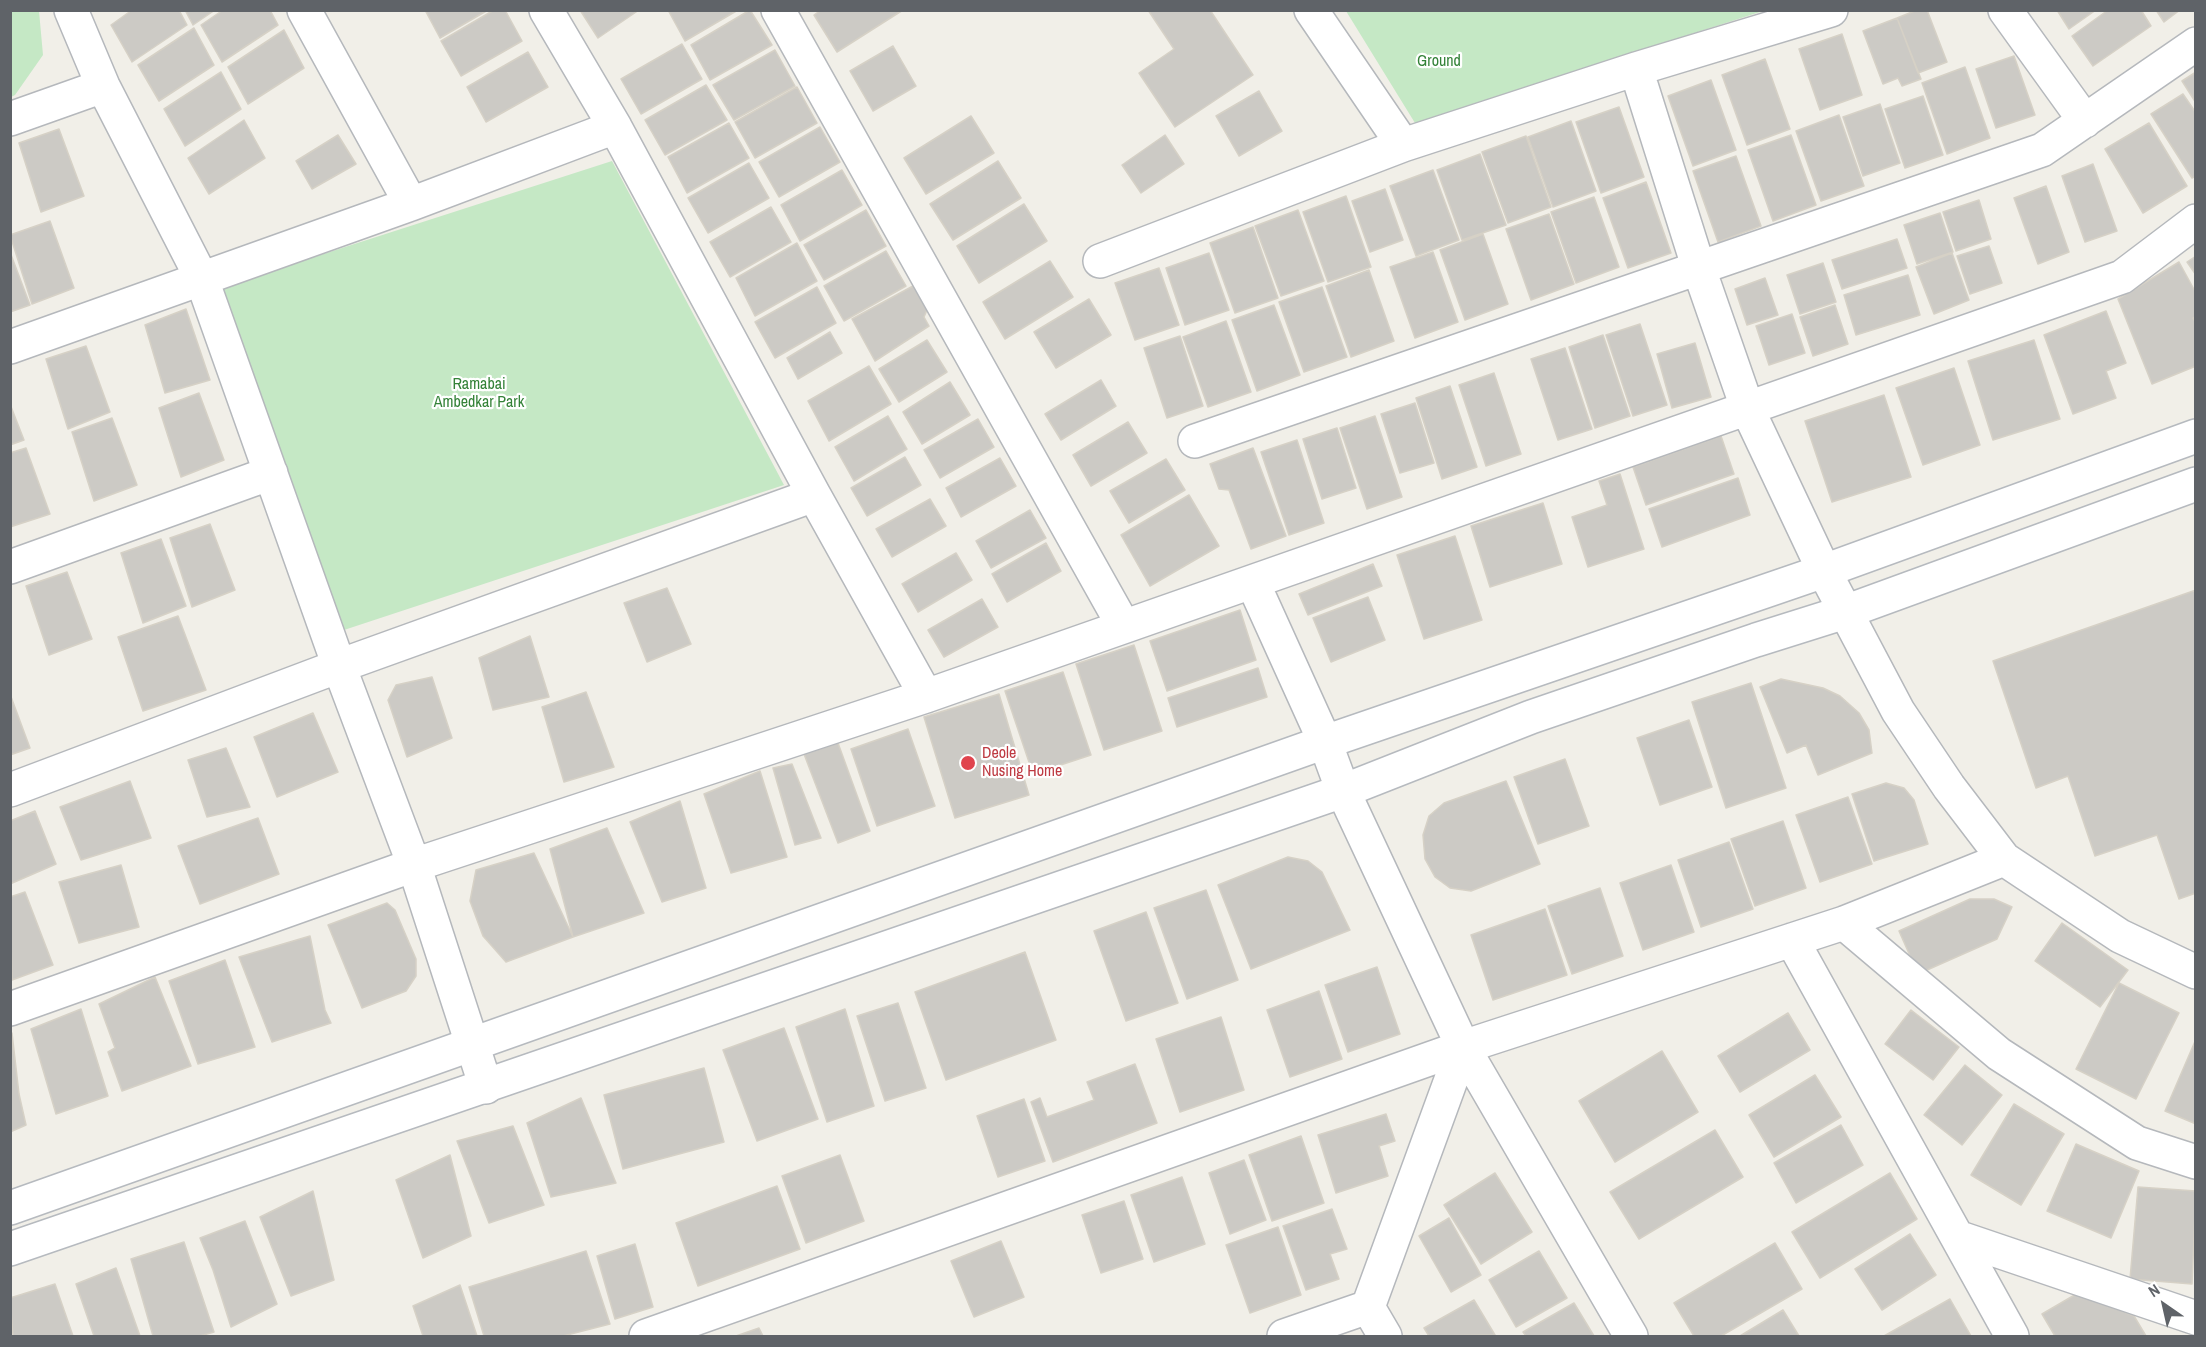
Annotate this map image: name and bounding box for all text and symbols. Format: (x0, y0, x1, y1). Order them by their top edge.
park label: Ground (1417, 52, 1461, 72)
park label: Ramabai Ambedkar Park (434, 375, 524, 413)
place label: Deole Nusing Home (982, 744, 1062, 782)
marker: Deole Nusing Home (959, 754, 977, 772)
north arrow (2134, 1275, 2194, 1335)
text: N (2144, 1278, 2164, 1302)

